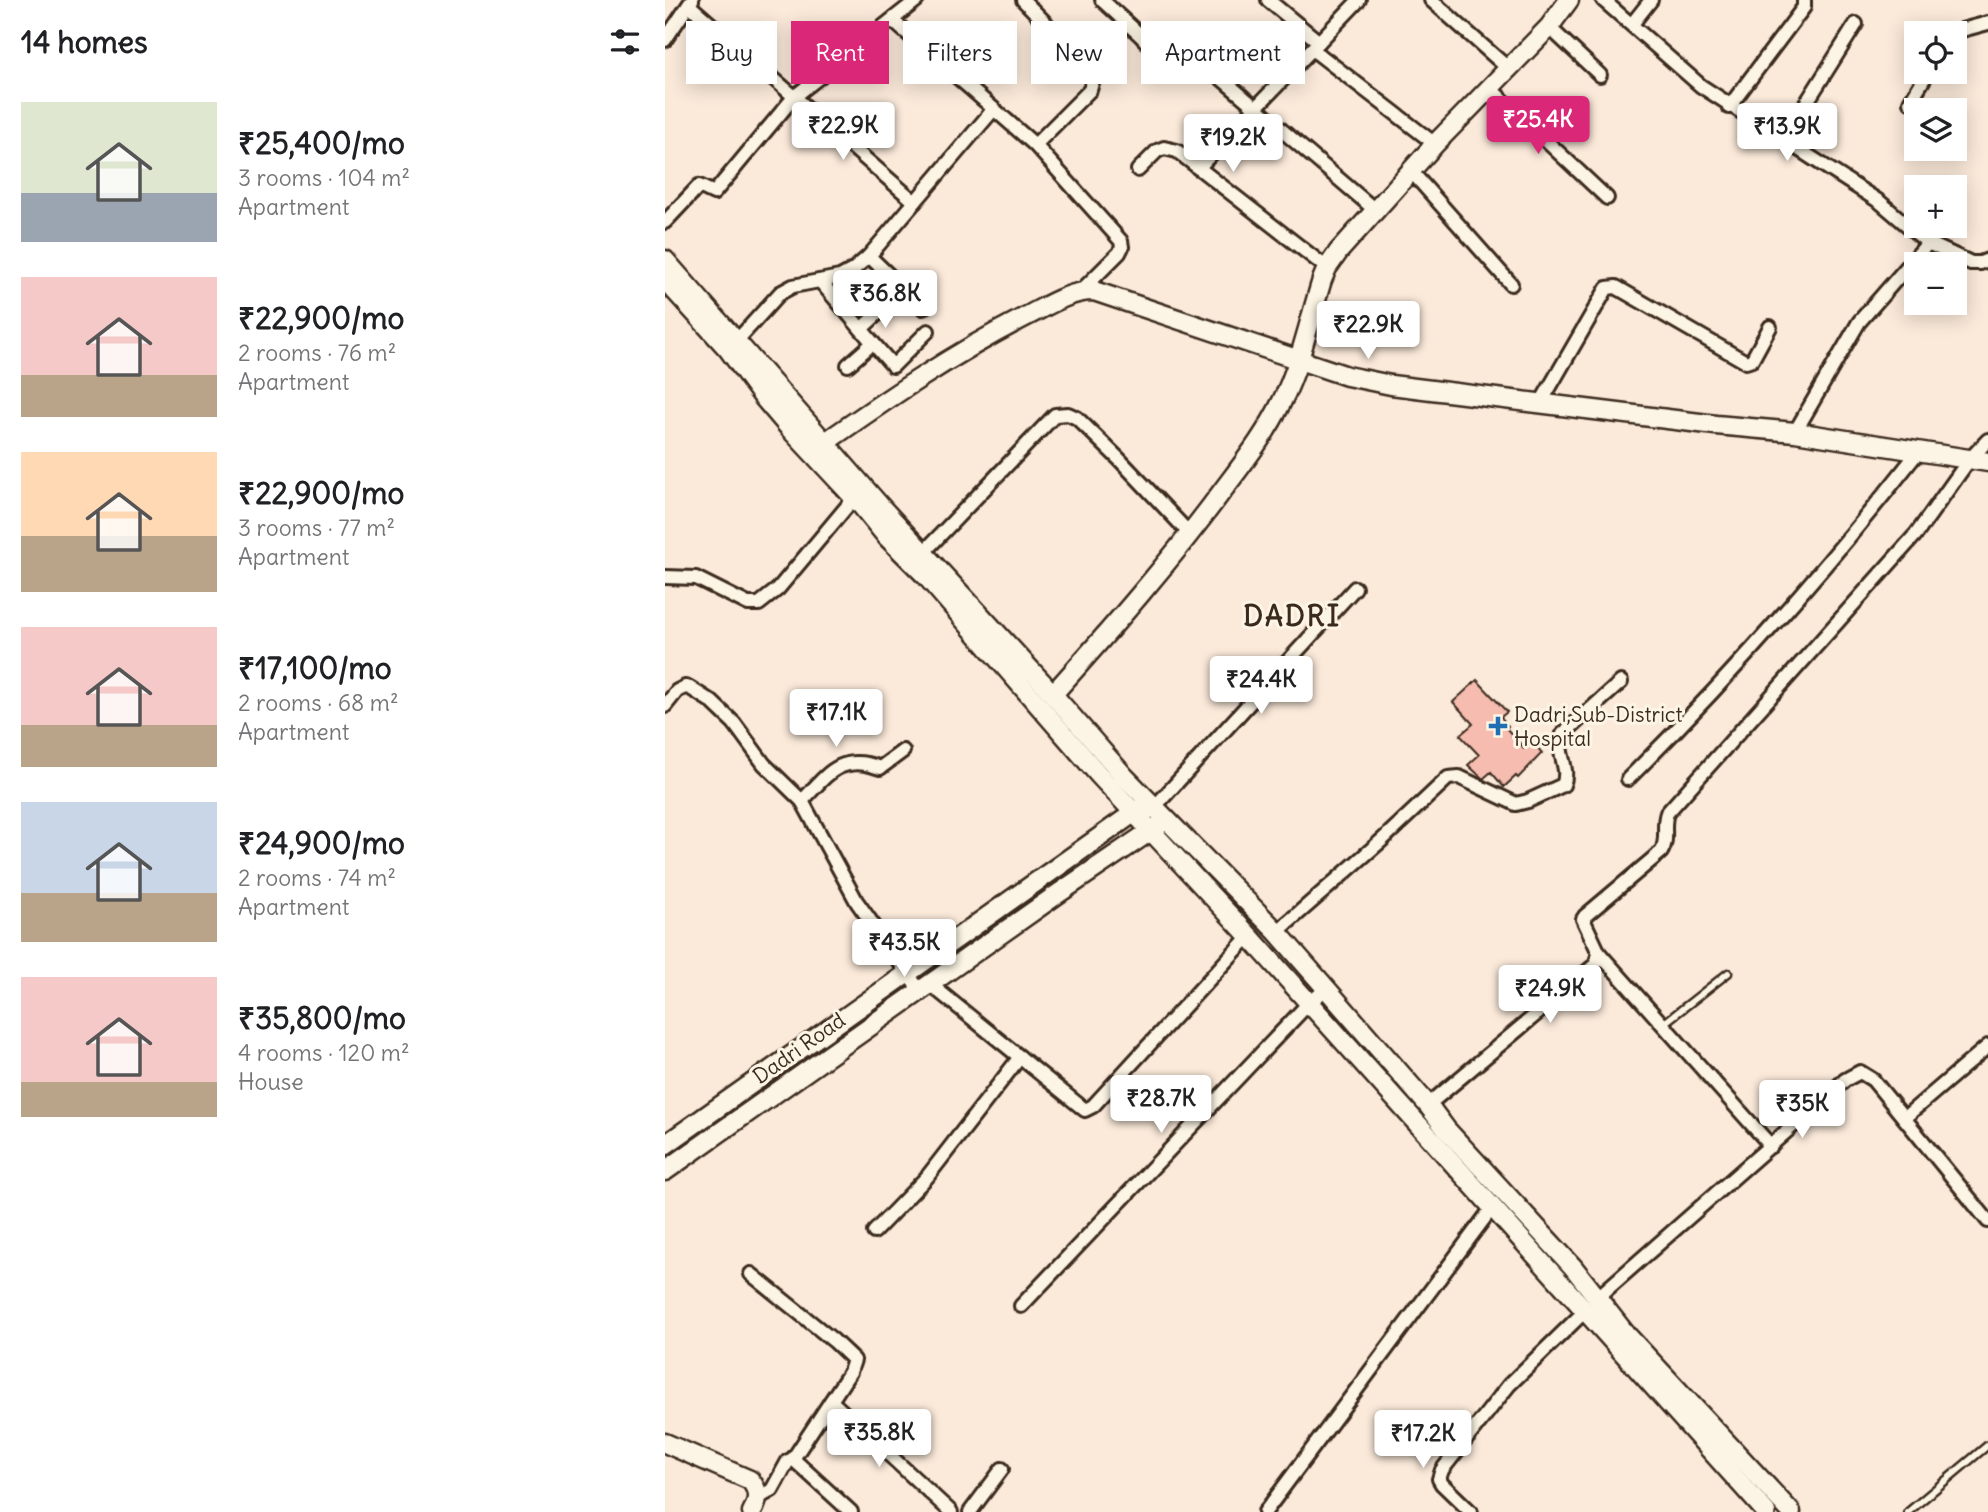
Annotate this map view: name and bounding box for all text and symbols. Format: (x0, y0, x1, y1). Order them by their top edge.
chip: Buy (686, 21, 777, 84)
chip: Rent (791, 21, 889, 84)
chip: Filters (903, 21, 1017, 84)
chip: New (1031, 21, 1127, 84)
chip: Apartment (1141, 21, 1305, 84)
map controls (1904, 21, 1967, 315)
button: locate (1904, 21, 1967, 84)
text: 14 homes (21, 23, 148, 61)
icon: filters (606, 23, 644, 61)
pin: ₹25.4K (1481, 96, 1595, 156)
button: layers (1904, 98, 1967, 161)
pin: ₹22.9K (786, 102, 900, 162)
text: ₹25.4K (1503, 104, 1573, 133)
pin: ₹13.9K (1730, 104, 1844, 163)
text: ₹22.9K (808, 110, 878, 139)
text: ₹13.9K (1753, 111, 1821, 140)
pin: ₹19.2K (1176, 114, 1290, 174)
text: ₹19.2K (1200, 122, 1266, 151)
text: ₹25,400/mo (238, 124, 405, 162)
icon: home (77, 130, 161, 214)
text: 3 rooms · 104 m² (238, 163, 410, 192)
button: + (1904, 175, 1967, 238)
text: Apartment (238, 192, 350, 221)
button: − (1904, 252, 1967, 315)
pin: ₹36.8K (828, 270, 942, 330)
text: ₹36.8K (849, 278, 921, 307)
text: ₹22,900/mo (238, 299, 404, 337)
pin: ₹22.9K (1311, 302, 1425, 361)
icon: home (77, 305, 161, 389)
text: ₹22.9K (1333, 309, 1403, 338)
text: 2 rooms · 76 m² (238, 338, 396, 367)
text: Apartment (238, 367, 350, 396)
text: ₹22,900/mo (238, 474, 404, 512)
icon: home (77, 480, 161, 564)
text: 3 rooms · 77 m² (238, 513, 395, 542)
text: Apartment (238, 542, 350, 571)
district label: DADRI (1243, 598, 1341, 634)
text: ₹17,100/mo (238, 649, 392, 687)
icon: home (77, 655, 161, 739)
pin: ₹24.4K (1204, 656, 1318, 716)
text: ₹24.4K (1226, 664, 1296, 693)
text: 2 rooms · 68 m² (238, 688, 399, 717)
pin: ₹17.1K (779, 690, 893, 749)
text: ₹17.1K (806, 697, 866, 726)
place label: Dadri,Sub-District Hospital (1514, 701, 1683, 752)
marker: Dadri,Sub-District Hospital (1488, 716, 1508, 736)
text: Apartment (238, 717, 350, 746)
text: ₹24,900/mo (238, 824, 405, 862)
icon: home (77, 830, 161, 914)
text: 2 rooms · 74 m² (238, 863, 396, 892)
text: Apartment (238, 892, 350, 921)
pin: ₹43.5K (847, 920, 961, 979)
text: ₹43.5K (868, 927, 940, 956)
pin: ₹24.9K (1493, 965, 1607, 1025)
text: ₹24.9K (1515, 973, 1585, 1002)
text: ₹35,800/mo (238, 999, 406, 1037)
icon: home (77, 1005, 161, 1089)
street label: Dadri Road (748, 1006, 850, 1090)
text: 4 rooms · 120 m² (238, 1038, 410, 1067)
text: House (238, 1067, 304, 1096)
pin: ₹28.7K (1104, 1076, 1218, 1135)
pin: ₹35K (1761, 1080, 1843, 1140)
text: ₹28.7K (1126, 1083, 1196, 1112)
text: ₹35K (1775, 1088, 1829, 1117)
pin: ₹35.8K (822, 1410, 936, 1469)
pin: ₹17.2K (1366, 1410, 1480, 1470)
text: ₹35.8K (843, 1417, 915, 1446)
text: ₹17.2K (1390, 1418, 1456, 1447)

